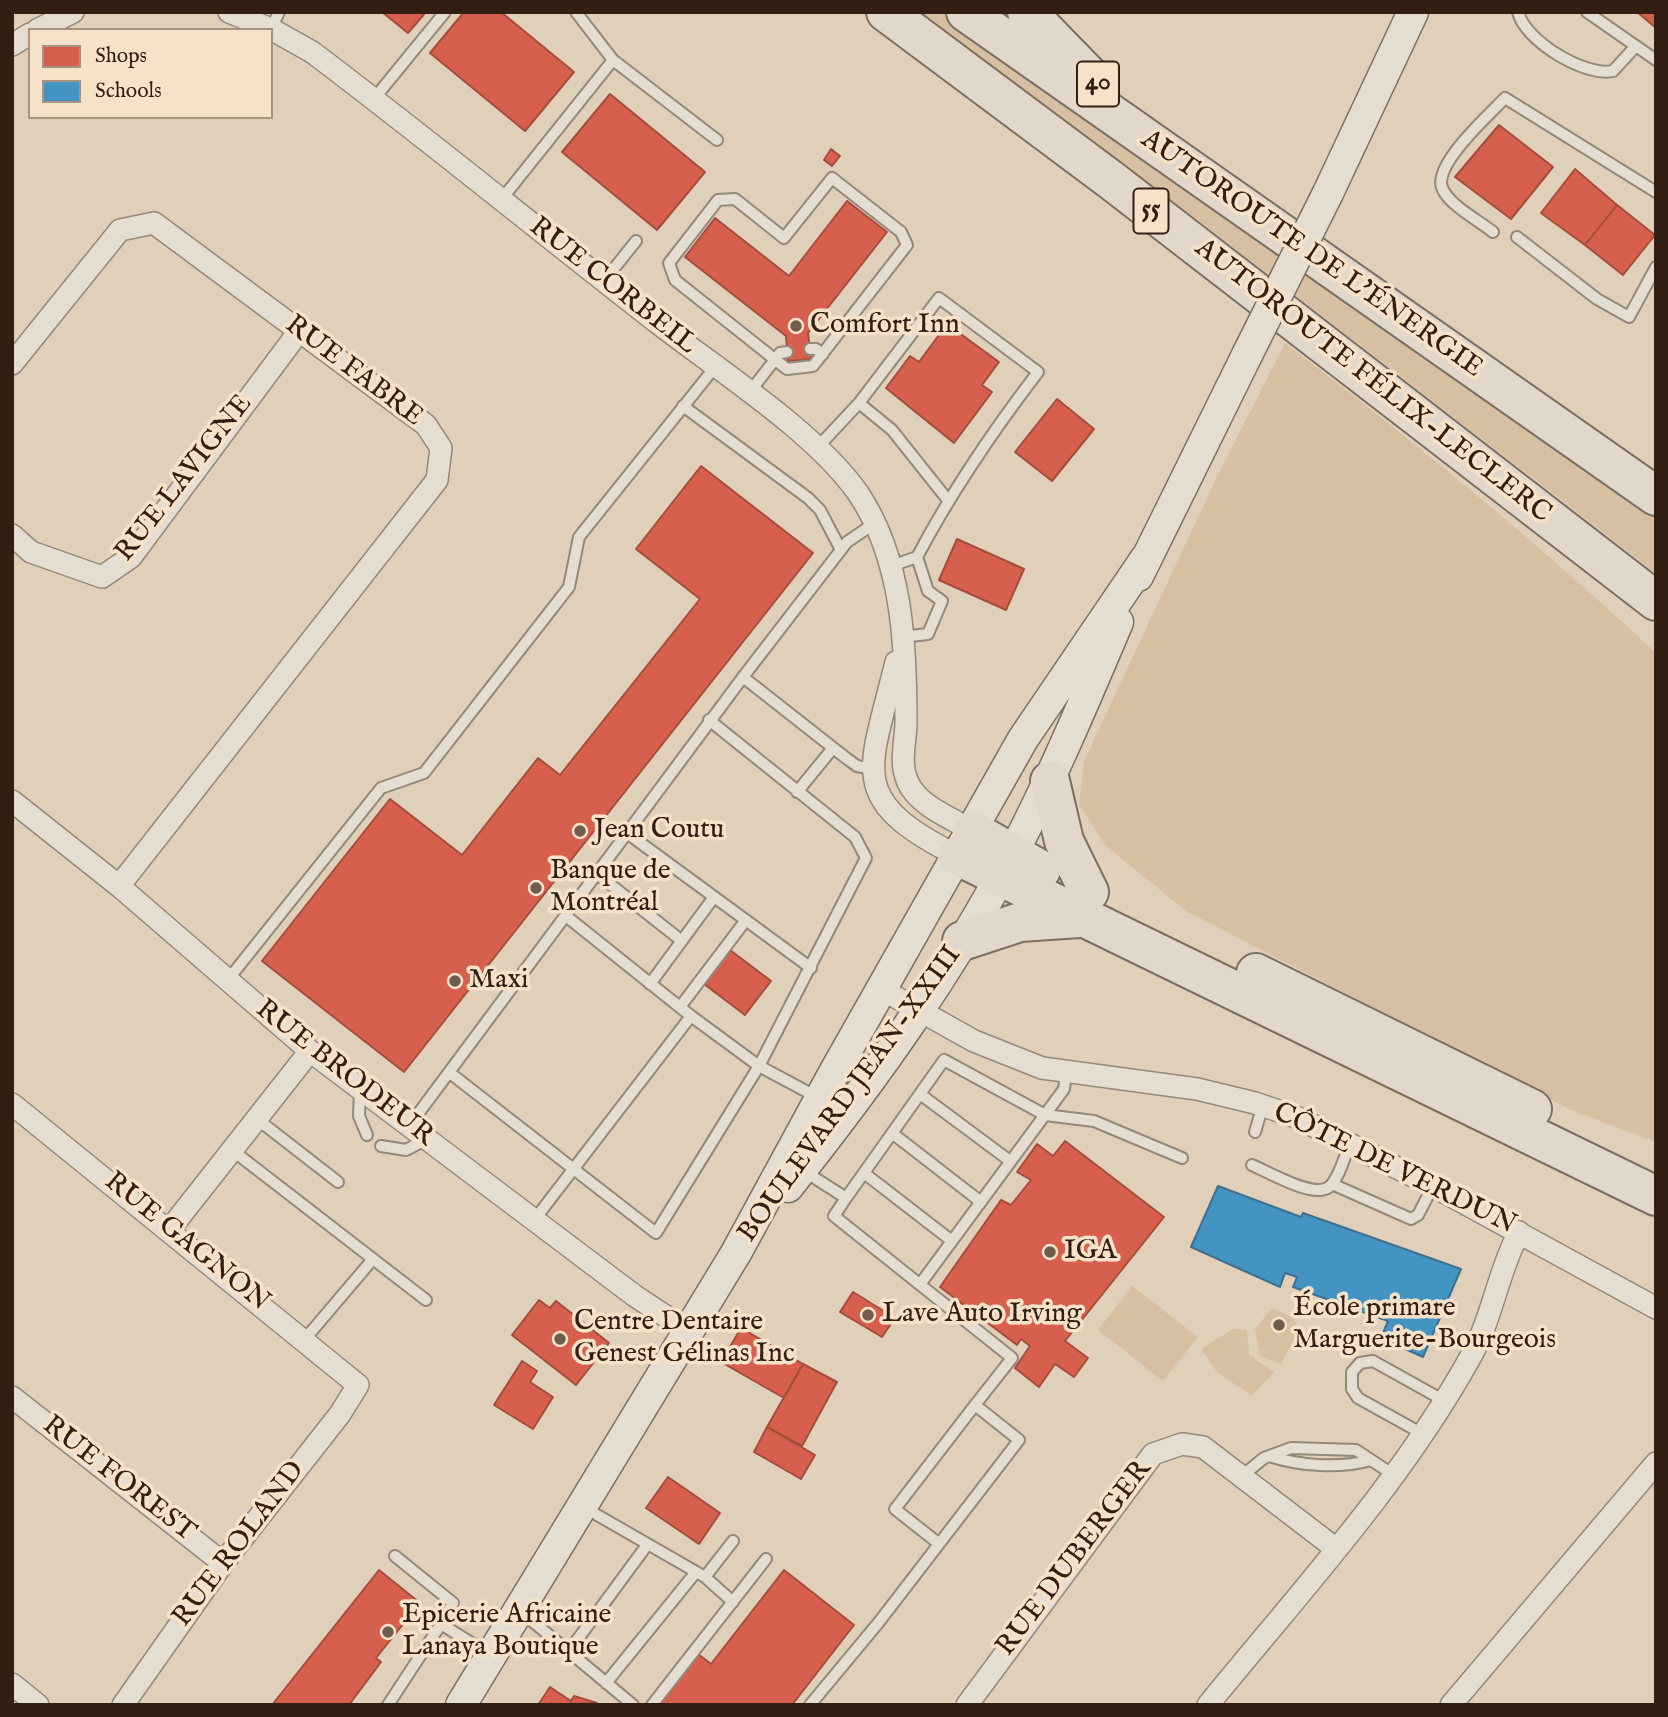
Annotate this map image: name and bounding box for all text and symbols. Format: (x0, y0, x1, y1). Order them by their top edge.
legend (28, 28, 273, 119)
text: Shops (95, 43, 147, 70)
road number: 40 (1077, 61, 1119, 106)
text: Schools (95, 78, 162, 105)
street label: AUTOROUTE DE L'ÉNERGIE (1134, 124, 1488, 386)
road number: 55 (1134, 188, 1168, 233)
street label: RUE CORBEIL (522, 211, 702, 363)
street label: AUTOROUTE FÉLIX-LECLERC (1187, 232, 1557, 532)
street label: RUE FABRE (277, 309, 429, 435)
place label: Comfort Inn (810, 309, 960, 343)
marker: Comfort Inn (788, 318, 804, 334)
street label: RUE LAVIGNE (109, 389, 261, 569)
place label: Jean Coutu (594, 814, 724, 848)
marker: Jean Coutu (572, 823, 588, 839)
place label: Banque de Montréal (550, 855, 671, 921)
marker: Banque de Montréal (528, 880, 544, 896)
street label: BOULEVARD JEAN-XXIII (732, 940, 970, 1250)
place label: Maxi (469, 964, 529, 998)
marker: Maxi (447, 973, 463, 989)
street label: RUE BRODEUR (248, 994, 440, 1154)
street label: CÔTE DE VERDUN (1267, 1097, 1521, 1243)
street label: RUE GAGNON (97, 1166, 275, 1320)
place label: IGA (1064, 1235, 1117, 1269)
marker: IGA (1042, 1244, 1058, 1260)
place label: École primare Marguerite-Bourgeois (1293, 1292, 1556, 1358)
place label: Lave Auto Irving (882, 1298, 1081, 1332)
place label: Centre Dentaire Genest Gélinas Inc (574, 1306, 795, 1372)
marker: Lave Auto Irving (860, 1307, 876, 1323)
marker: École primare Marguerite-Bourgeois (1271, 1317, 1287, 1333)
marker: Centre Dentaire Genest Gélinas Inc (552, 1331, 568, 1347)
street label: RUE FOREST (35, 1410, 201, 1550)
street label: RUE DUBERGER (990, 1454, 1160, 1664)
street label: RUE ROLAND (167, 1456, 313, 1634)
place label: Epicerie Africaine Lanaya Boutique (402, 1599, 611, 1665)
marker: Epicerie Africaine Lanaya Boutique (380, 1624, 396, 1640)

